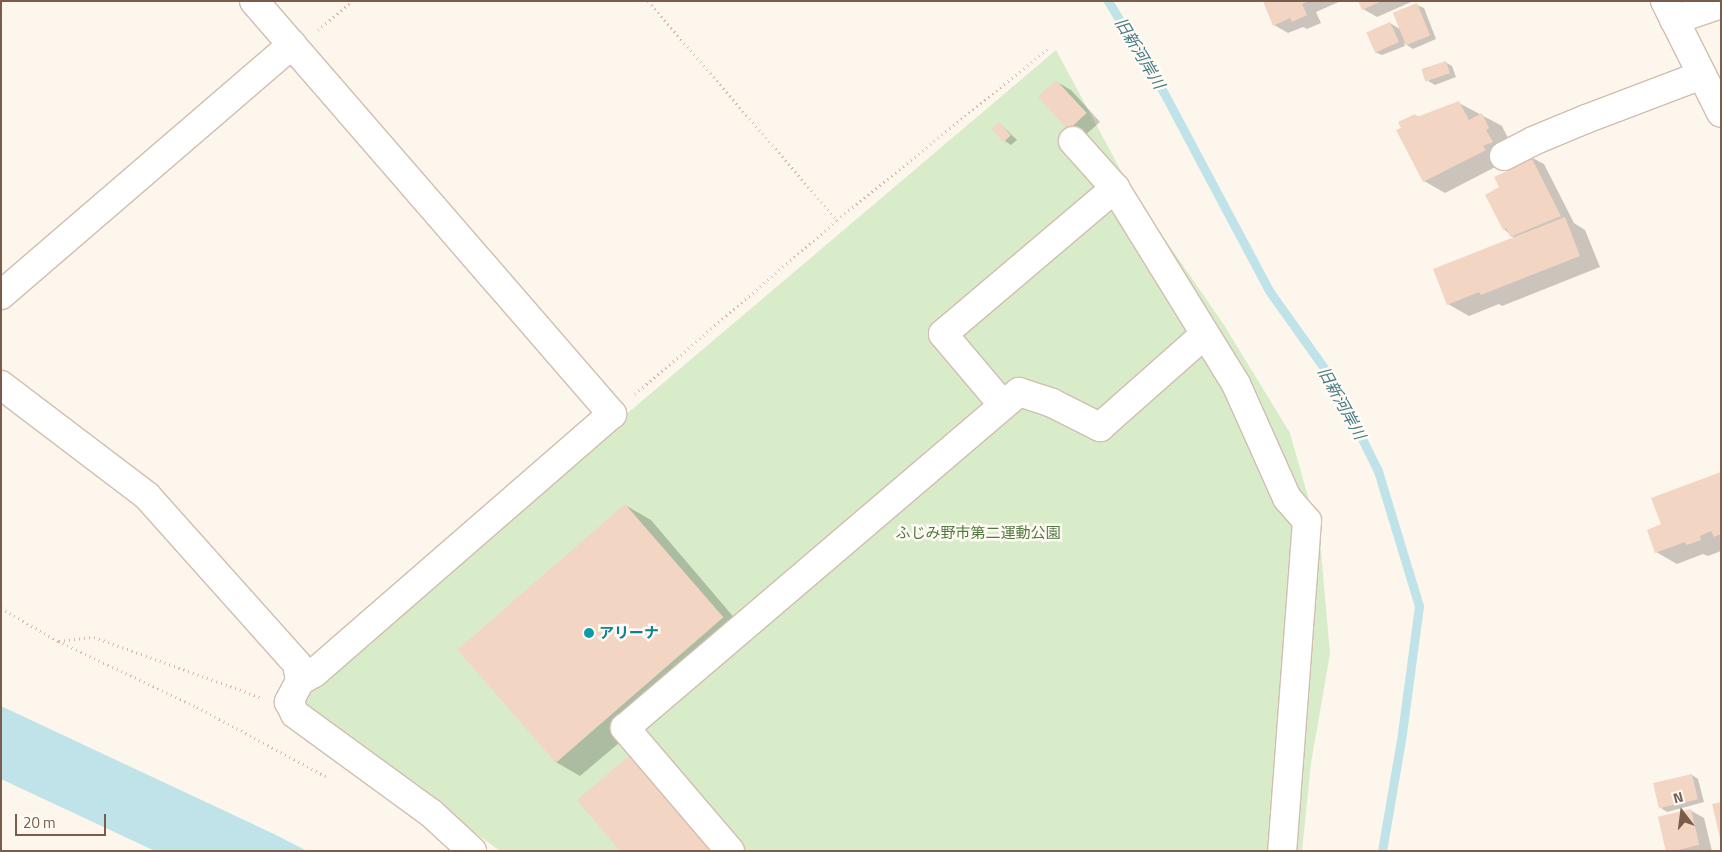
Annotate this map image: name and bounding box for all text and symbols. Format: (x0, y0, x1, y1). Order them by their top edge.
water label: 旧新河岸川 (1111, 14, 1169, 92)
water label: 旧新河岸川 (1314, 363, 1370, 443)
park label: ふじみ野市第二運動公園 (896, 524, 1060, 542)
place label: アリーナ (599, 624, 659, 642)
marker: アリーナ (583, 627, 595, 639)
text: N (1671, 786, 1685, 808)
north arrow (1657, 787, 1707, 837)
scale bar (18, 804, 109, 836)
text: 20 m (23, 811, 56, 834)

